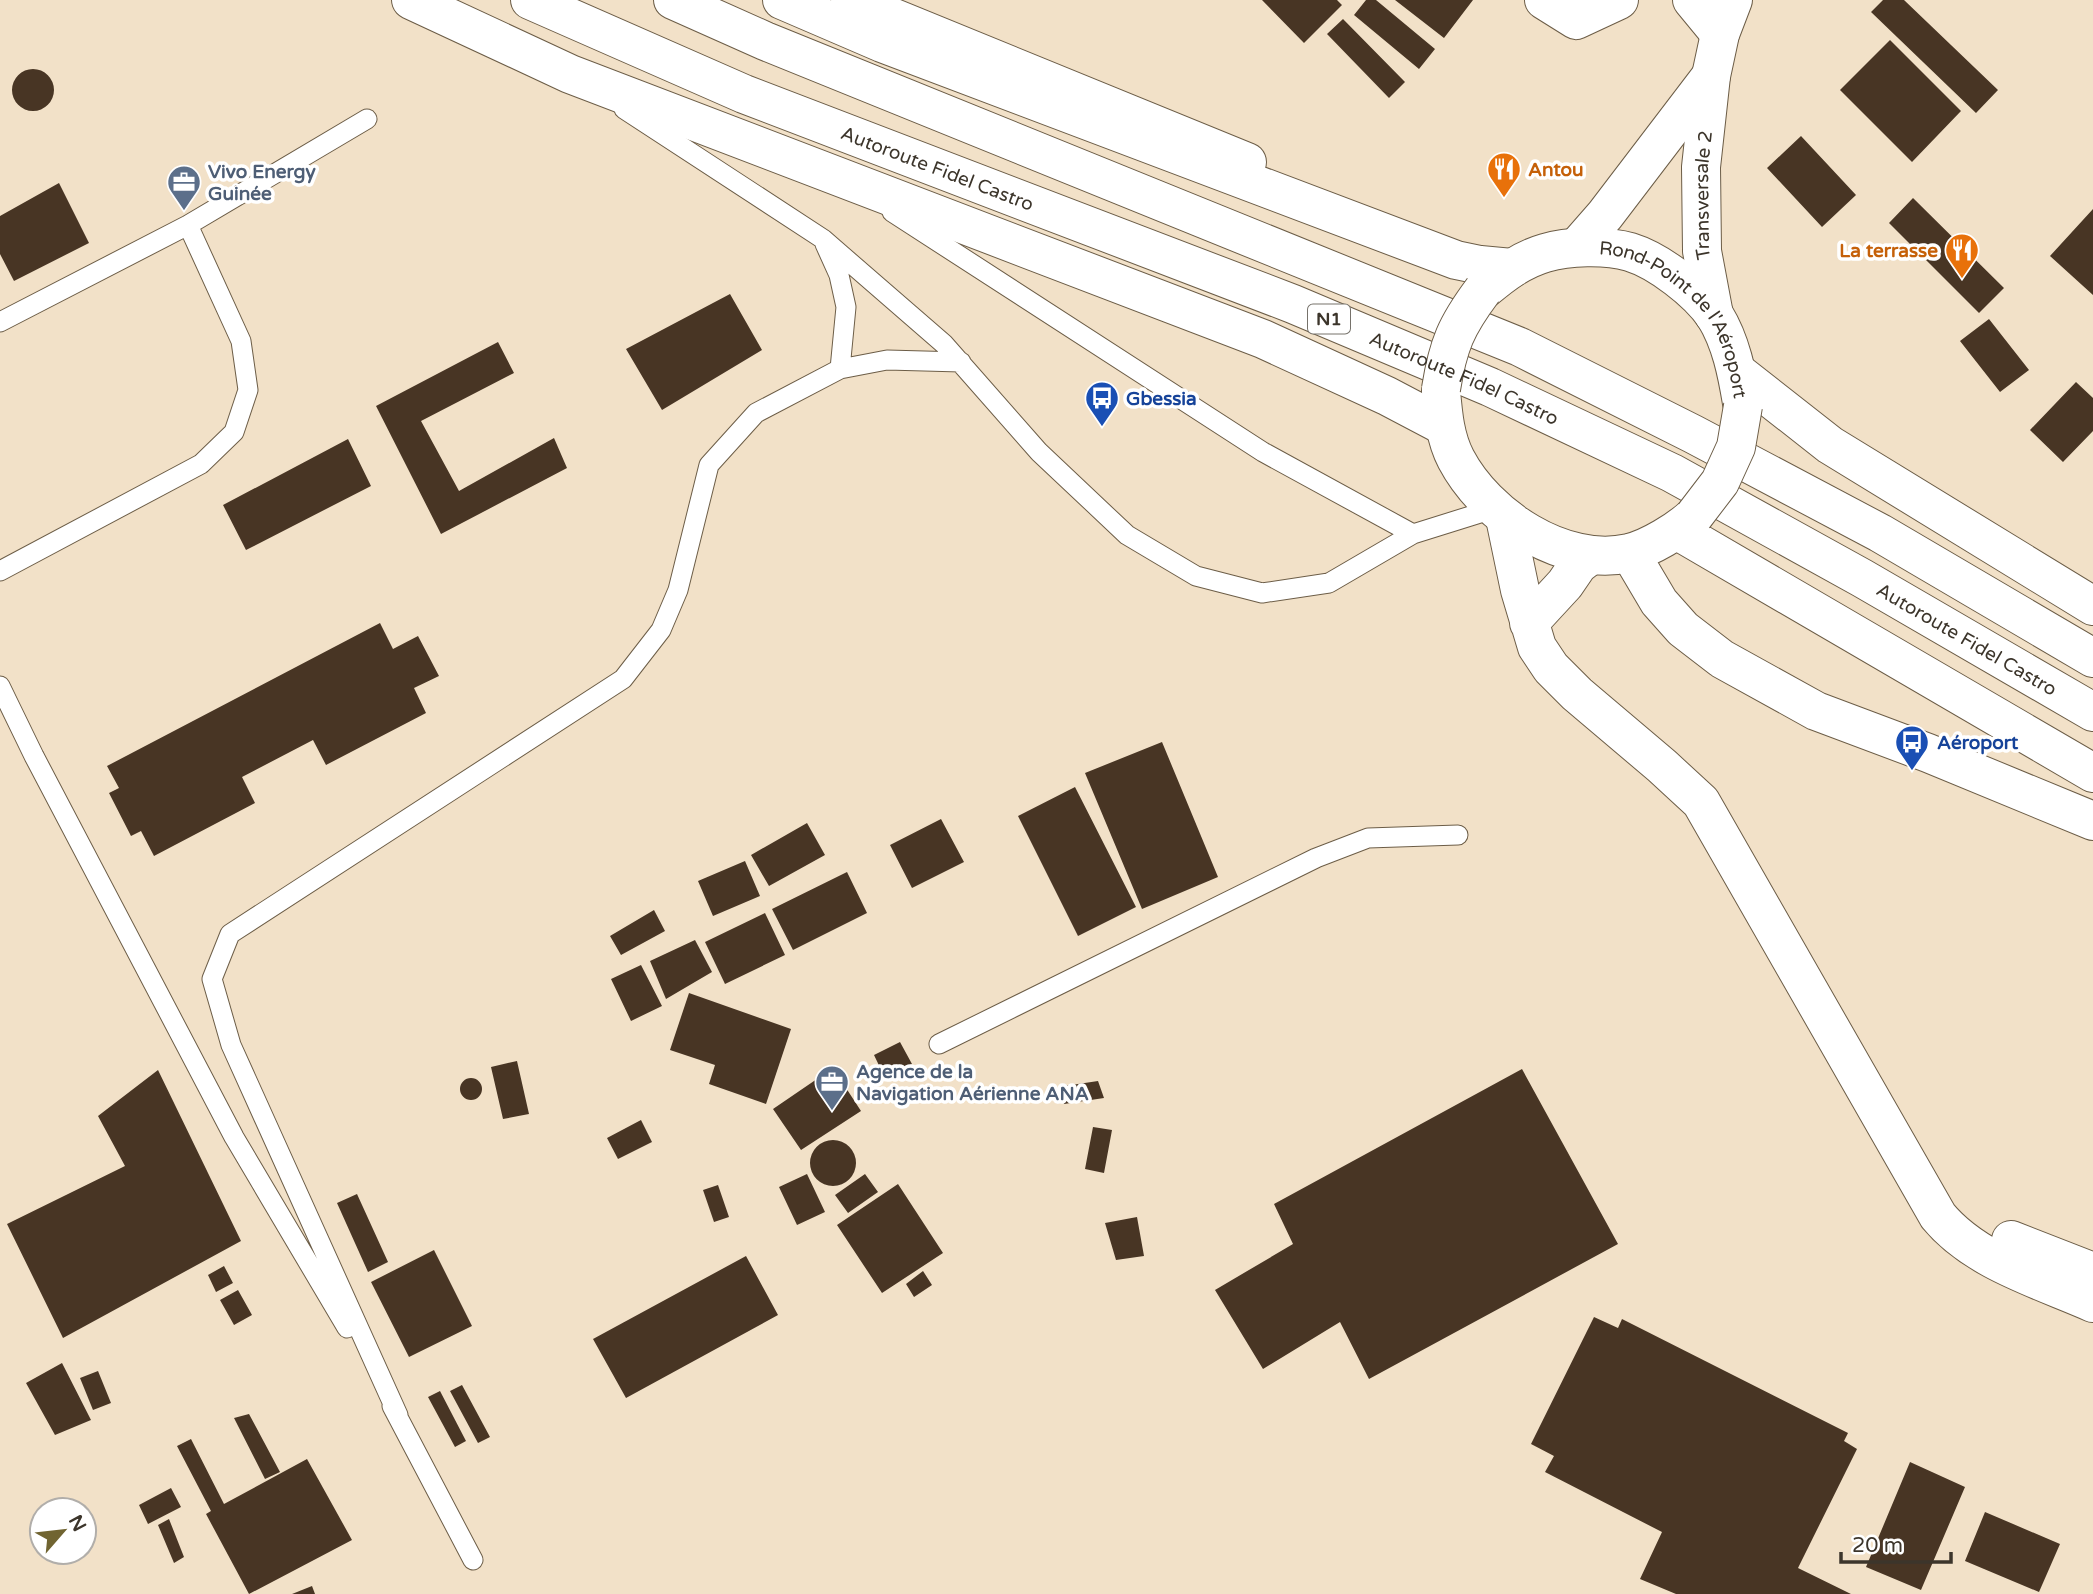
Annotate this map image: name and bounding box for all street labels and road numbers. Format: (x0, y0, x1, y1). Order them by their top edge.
street label: Autoroute Fidel Castro (838, 122, 1037, 216)
street label: Transversale 2 (1691, 130, 1717, 261)
street label: Rond-Point de l'Aéroport (1598, 237, 1751, 400)
road number: N1 (1308, 304, 1350, 334)
street label: Autoroute Fidel Castro (1366, 327, 1562, 430)
street label: Autoroute Fidel Castro (1872, 579, 2060, 701)

